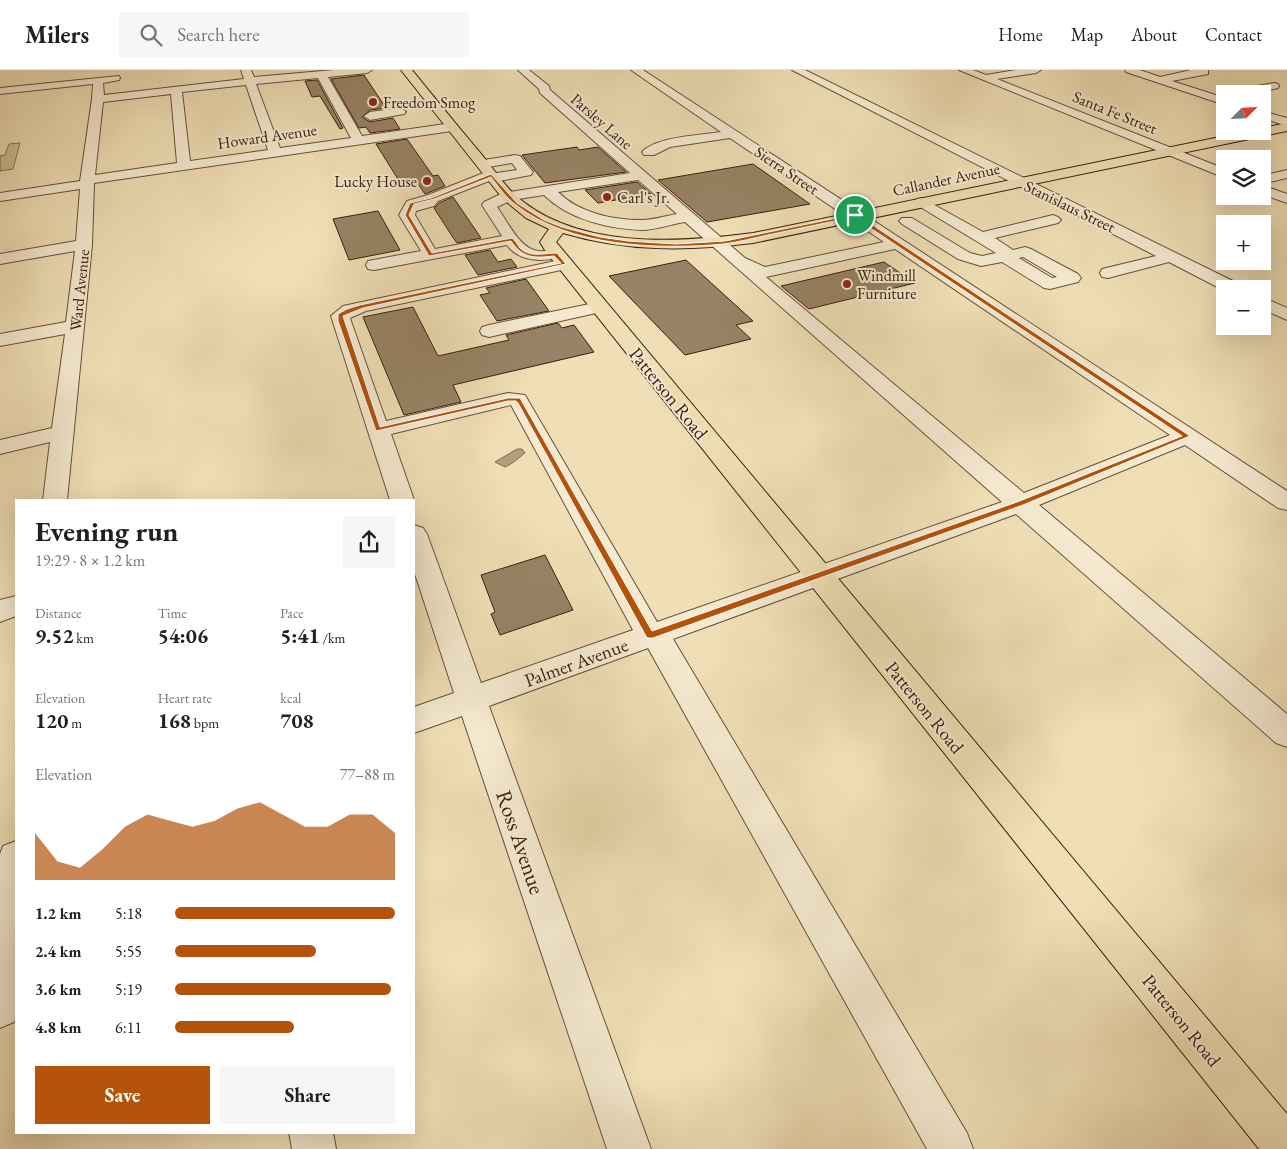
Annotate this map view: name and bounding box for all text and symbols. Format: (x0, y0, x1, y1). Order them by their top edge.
search box (119, 12, 469, 57)
text: Milers (25, 19, 89, 50)
icon: search (137, 21, 165, 49)
text: Search here (177, 22, 260, 47)
text: Home (998, 23, 1043, 46)
text: Map (1071, 23, 1103, 46)
text: About (1131, 23, 1177, 46)
text: Contact (1205, 23, 1262, 46)
north arrow (1216, 85, 1271, 140)
map controls (1216, 85, 1271, 335)
street label: Santa Fe Street (1070, 86, 1160, 139)
street label: Parsley Lane (566, 89, 637, 154)
place label: Freedom Smog (383, 92, 476, 113)
marker: Freedom Smog (367, 96, 379, 108)
street label: Howard Avenue (216, 119, 318, 154)
street label: Sierra Street (751, 141, 823, 200)
button: layers (1216, 150, 1271, 205)
street label: Callander Avenue (891, 158, 1002, 201)
place label: Lucky House (334, 171, 417, 192)
marker: Lucky House (421, 175, 433, 187)
street label: Stanislaus Street (1021, 175, 1119, 237)
place label: Carl's Jr. (617, 187, 670, 208)
marker: Carl's Jr. (601, 191, 613, 203)
pin (834, 194, 876, 236)
icon: arrive (841, 201, 869, 229)
button: + (1216, 215, 1271, 270)
street label: Ward Avenue (65, 248, 94, 332)
place label: Windmill Furniture (857, 265, 916, 304)
marker: Windmill Furniture (841, 278, 853, 290)
button: − (1216, 280, 1271, 335)
street label: Patterson Road (624, 342, 714, 445)
text: Evening run (35, 513, 178, 549)
button: share (343, 516, 395, 568)
text: 19:29 · 8 × 1.2 km (35, 550, 145, 571)
text: Distance (35, 604, 82, 622)
text: Time (158, 604, 187, 622)
text: Pace (280, 604, 304, 622)
text: 9.52 (35, 622, 74, 649)
text: 54:06 (158, 622, 208, 649)
text: 5:41 (280, 622, 320, 649)
text: km (74, 629, 94, 647)
text: /km (320, 629, 345, 647)
street label: Palmer Avenue (521, 632, 631, 693)
street label: Patterson Road (880, 656, 970, 759)
text: Elevation (35, 689, 85, 707)
text: Heart rate (158, 689, 212, 707)
text: kcal (280, 689, 301, 707)
text: 120 (35, 707, 68, 734)
text: 168 (158, 707, 191, 734)
text: 708 (280, 707, 314, 734)
text: m (68, 714, 82, 732)
text: bpm (191, 714, 219, 732)
text: Elevation (35, 764, 93, 785)
text: 77–88 m (340, 764, 395, 785)
street label: Ross Avenue (489, 786, 552, 898)
text: 1.2 km (35, 903, 81, 924)
text: 5:18 (115, 903, 142, 924)
text: 2.4 km (35, 941, 81, 962)
text: 5:55 (115, 941, 142, 962)
street label: Patterson Road (1137, 969, 1227, 1072)
text: 3.6 km (35, 979, 81, 1000)
text: 5:19 (115, 979, 142, 1000)
text: 4.8 km (35, 1017, 81, 1038)
text: 6:11 (115, 1017, 142, 1038)
button: Save (35, 1066, 210, 1124)
button: Share (220, 1066, 395, 1124)

